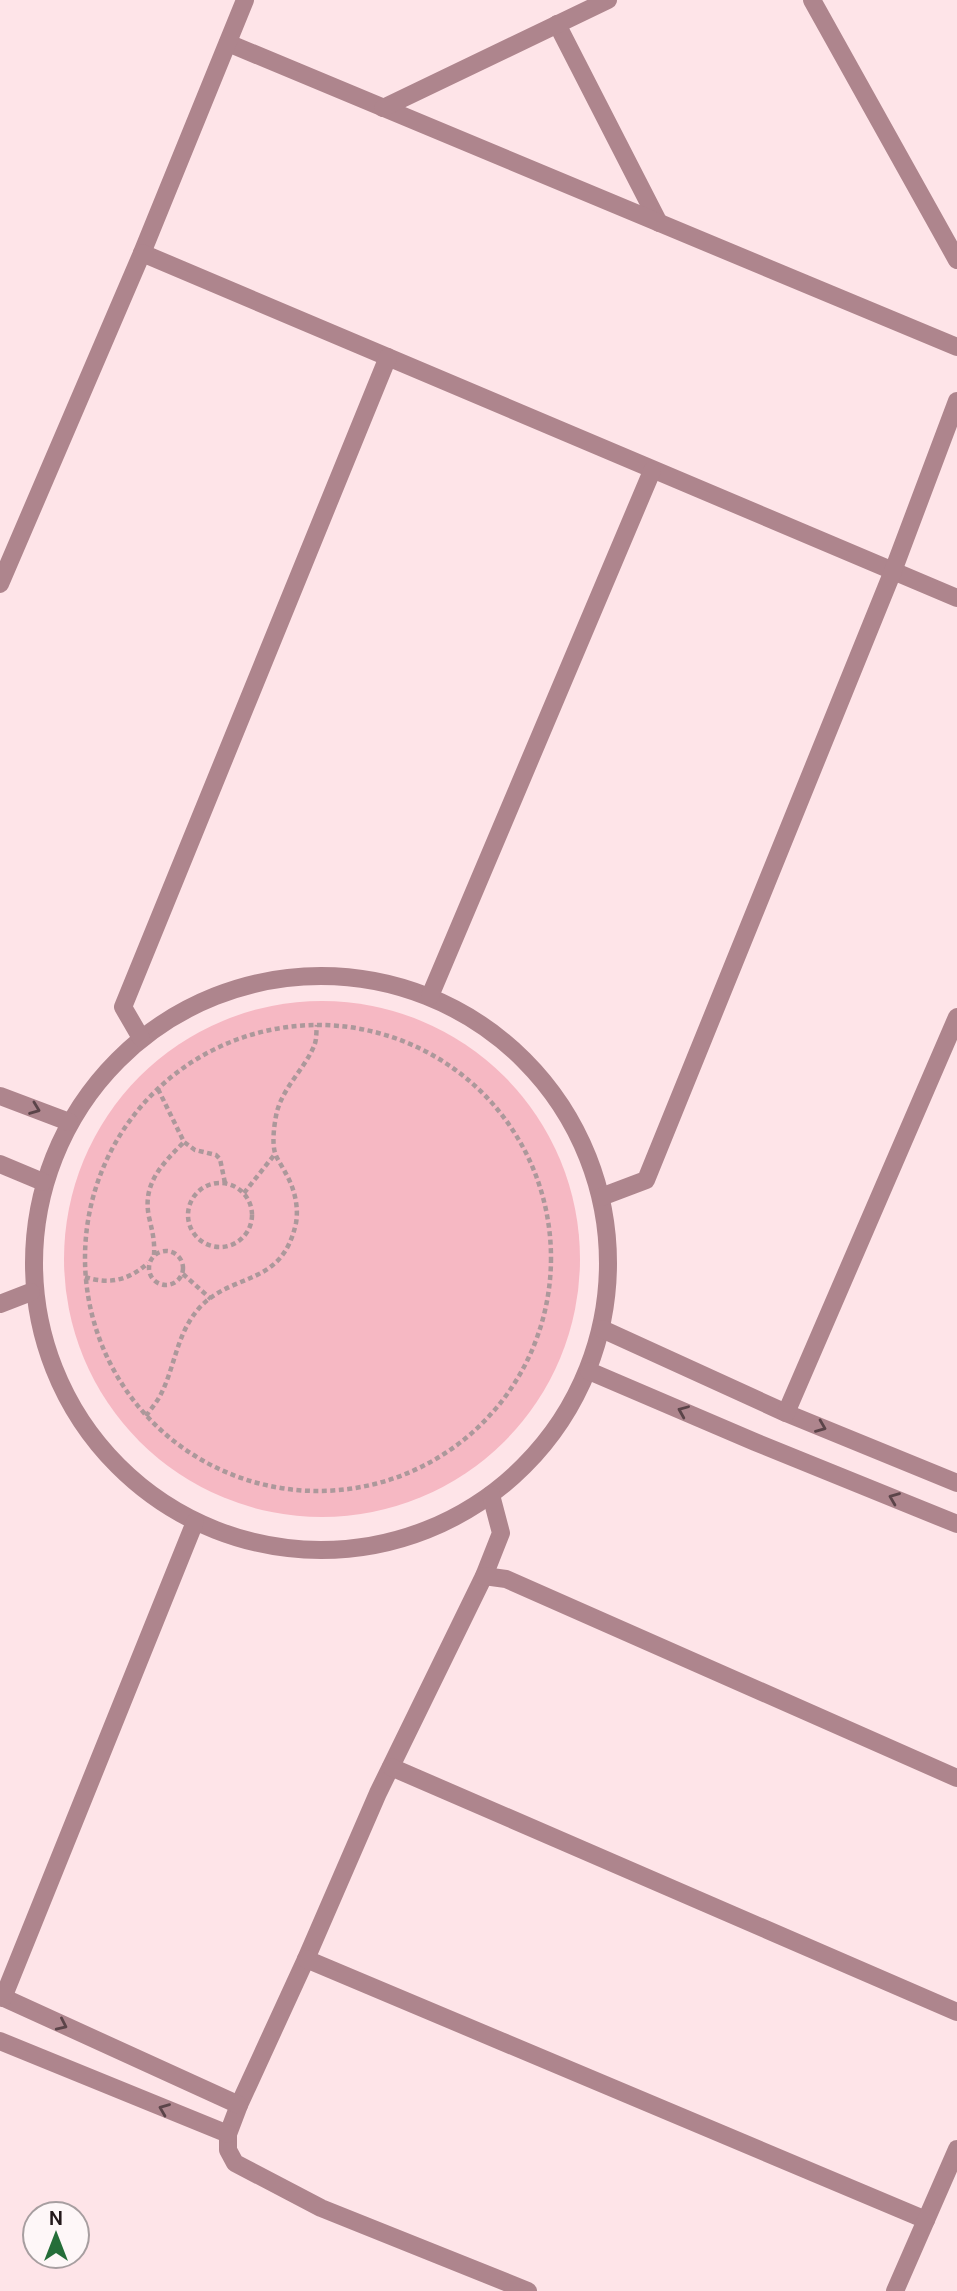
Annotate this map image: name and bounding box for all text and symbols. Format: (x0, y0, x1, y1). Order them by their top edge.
one-way arrow (28, 1100, 40, 1114)
one-way arrow (678, 1406, 690, 1420)
one-way arrow (813, 1419, 826, 1433)
one-way arrow (888, 1492, 901, 1506)
one-way arrow (55, 2016, 67, 2030)
one-way arrow (159, 2103, 171, 2117)
north arrow (21, 2200, 91, 2270)
text: N (49, 2206, 63, 2231)

